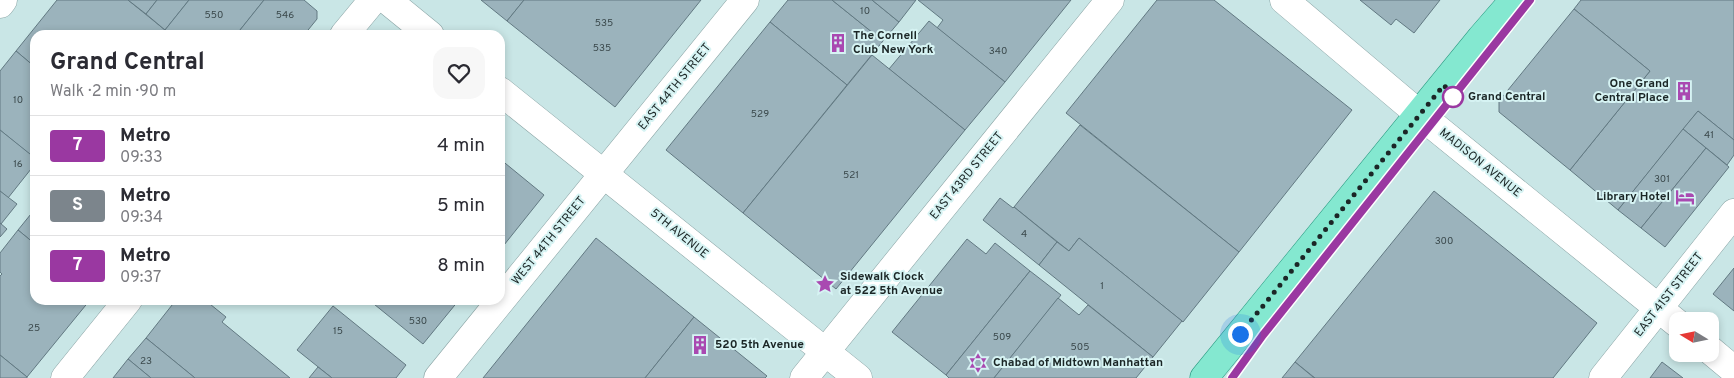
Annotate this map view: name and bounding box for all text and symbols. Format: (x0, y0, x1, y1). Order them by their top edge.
house number: 10 (860, 5, 870, 18)
house number: 550 (205, 9, 223, 22)
house number: 546 (276, 9, 294, 22)
house number: 535 (595, 17, 613, 30)
place label: The Cornell Club New York (853, 28, 934, 58)
building icon: The Cornell Club New York (827, 32, 849, 54)
street label: EAST 44TH STREET (635, 40, 715, 134)
house number: 535 (593, 42, 611, 55)
house number: 340 (989, 45, 1007, 58)
button: heart (433, 47, 485, 99)
text: Grand Central (50, 48, 205, 78)
place label: One Grand Central Place (1594, 76, 1669, 106)
building icon: One Grand Central Place (1673, 80, 1695, 102)
text: Walk · 2 min · 90 m (50, 82, 176, 102)
marker: Grand Central (1442, 86, 1464, 108)
place label: Grand Central (1468, 89, 1545, 105)
house number: 10 (13, 94, 23, 107)
house number: 529 (751, 108, 769, 121)
text: Metro (120, 124, 171, 148)
street label: MADISON AVENUE (1436, 125, 1524, 201)
street label: EAST 43RD STREET (927, 129, 1007, 223)
house number: 41 (1704, 129, 1714, 142)
text: 7 (73, 134, 82, 157)
text: 4 min (437, 134, 485, 158)
text: 09:33 (120, 148, 163, 168)
house number: 16 (13, 158, 23, 171)
house number: 521 (843, 169, 859, 182)
house number: 301 (1654, 173, 1670, 186)
text: Metro (120, 184, 171, 208)
hotel icon: Library Hotel (1674, 186, 1696, 208)
place label: Library Hotel (1596, 189, 1670, 205)
text: S (72, 194, 83, 217)
text: 5 min (437, 194, 485, 218)
street label: WEST 44TH STREET (508, 194, 590, 288)
street label: 5TH AVENUE (647, 206, 711, 262)
text: 09:34 (120, 208, 163, 228)
house number: 4 (1021, 228, 1027, 241)
house number: 300 (1435, 235, 1453, 248)
text: Metro (120, 244, 171, 268)
street label: EAST 41ST STREET (1631, 250, 1707, 340)
text: 7 (73, 254, 82, 277)
text: 8 min (437, 254, 485, 278)
text: 09:37 (120, 268, 161, 288)
place label: Sidewalk Clock at 522 5th Avenue (840, 269, 943, 299)
place icon: Sidewalk Clock at 522 5th Avenue (814, 273, 836, 295)
house number: 1 (1100, 280, 1104, 293)
north arrow (1669, 312, 1719, 362)
map controls (1669, 312, 1719, 362)
house number: 530 (409, 315, 427, 328)
house number: 25 (28, 322, 40, 335)
your location (1228, 322, 1253, 347)
house number: 15 (333, 325, 343, 338)
house number: 509 (993, 331, 1011, 344)
building icon: 520 5th Avenue (689, 334, 711, 356)
place label: 520 5th Avenue (715, 337, 804, 353)
house number: 505 (1071, 341, 1089, 354)
synagogue icon: Chabad of Midtown Manhattan (967, 352, 989, 374)
house number: 23 (140, 355, 152, 368)
place label: Chabad of Midtown Manhattan (993, 355, 1163, 371)

